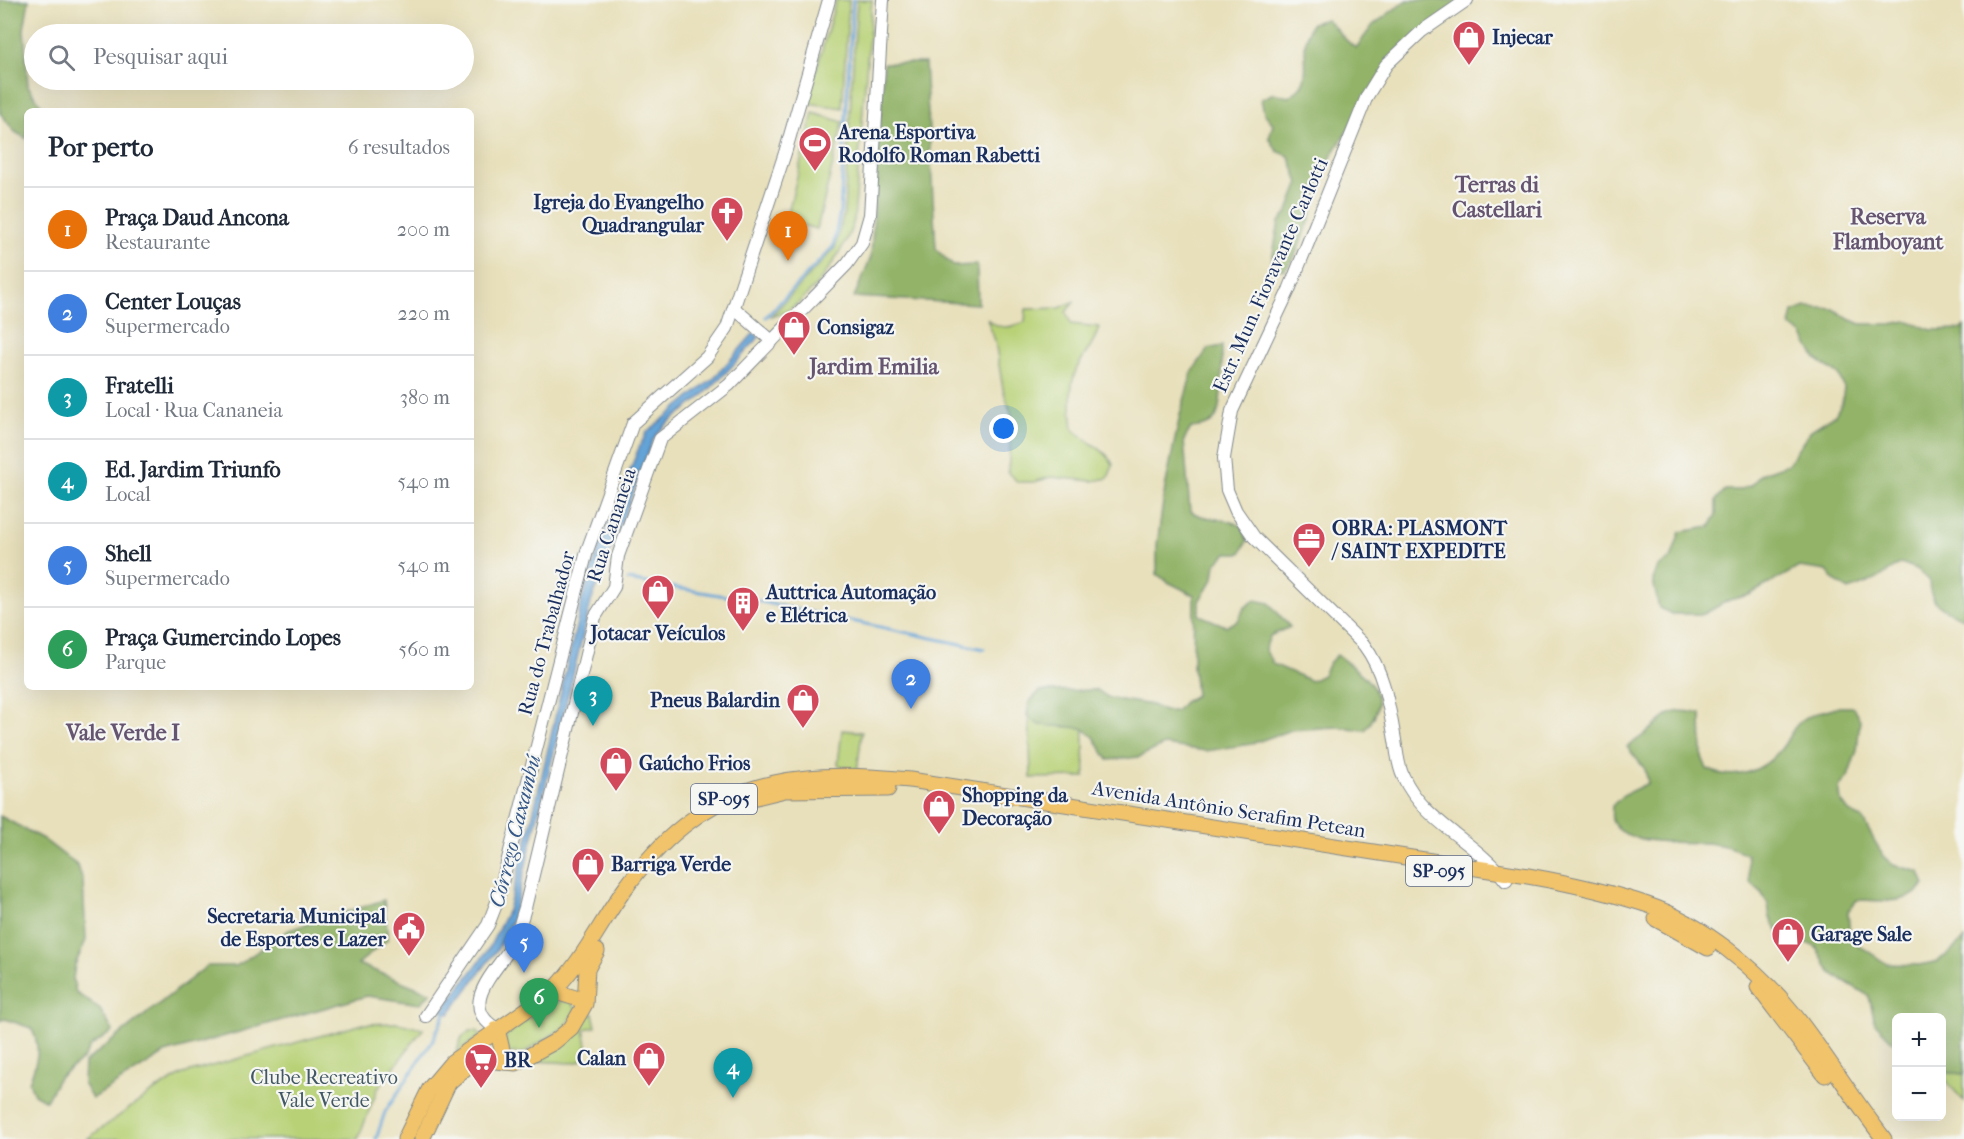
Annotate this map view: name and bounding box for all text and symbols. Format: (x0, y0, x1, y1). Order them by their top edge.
shop icon: Injecar (1451, 19, 1487, 66)
search box (24, 24, 474, 90)
place label: Injecar (1492, 26, 1553, 49)
icon: search (45, 41, 78, 74)
text: Pesquisar aqui (93, 44, 228, 70)
place label: Arena Esportiva Rodolfo Roman Rabetti (836, 121, 1041, 167)
sports icon: Arena Esportiva Rodolfo Roman Rabetti (797, 125, 833, 172)
text: Por perto (48, 132, 153, 163)
text: 6 resultados (348, 136, 450, 159)
street label: Estr. Mun. Fioravante Carlotti (1208, 154, 1333, 396)
district label: Terras di Castellari (1452, 172, 1542, 223)
place label: Igreja do Evangelho Quadrangular (533, 191, 704, 237)
church icon: Igreja do Evangelho Quadrangular (709, 195, 745, 242)
district label: Reserva Flamboyant (1832, 204, 1944, 255)
text: Praça Daud Ancona (105, 205, 289, 231)
pin: 1 (768, 212, 808, 261)
text: 1 (64, 218, 71, 241)
text: 200 m (397, 218, 450, 241)
text: Restaurante (105, 231, 210, 254)
text: Center Louças (105, 289, 241, 315)
text: 2 (62, 302, 73, 325)
text: 220 m (397, 302, 450, 325)
shop icon: Consigaz (776, 309, 812, 356)
text: Supermercado (105, 315, 230, 338)
place label: Consigaz (817, 316, 894, 339)
district label: Jardim Emilia (807, 354, 940, 380)
text: Fratelli (105, 373, 174, 399)
text: 3 (63, 386, 72, 409)
text: 380 m (400, 386, 450, 409)
text: Local · Rua Cananeia (105, 399, 283, 422)
your location (989, 414, 1018, 443)
text: Ed. Jardim Triunfo (105, 457, 281, 483)
street label: Rua Cananeia (582, 464, 641, 585)
text: 4 (62, 470, 73, 493)
text: 540 m (398, 470, 450, 493)
text: Local (105, 483, 151, 506)
place label: OBRA: PLASMONT / SAINT EXPEDITE (1331, 517, 1509, 563)
office icon: OBRA: PLASMONT / SAINT EXPEDITE (1291, 521, 1327, 568)
text: Shell (105, 541, 152, 567)
street label: Rua do Trabalhador (513, 548, 580, 718)
text: 5 (63, 554, 72, 577)
text: 540 m (398, 554, 450, 577)
text: Supermercado (105, 567, 230, 590)
shop icon: Jotacar Veículos (640, 573, 676, 620)
place label: Auttrica Automação e Elétrica (764, 581, 936, 627)
building icon: Auttrica Automação e Elétrica (725, 585, 761, 632)
place label: Jotacar Veículos (589, 622, 726, 645)
text: Praça Gumercindo Lopes (105, 625, 341, 651)
text: 6 (62, 638, 73, 661)
text: 560 m (399, 638, 450, 661)
text: Parque (105, 651, 166, 674)
pin: 2 (892, 660, 930, 709)
pin: 3 (574, 676, 612, 726)
shop icon: Pneus Balardin (785, 682, 821, 729)
place label: Pneus Balardin (650, 689, 780, 712)
district label: Vale Verde I (65, 720, 180, 746)
shop icon: Gaúcho Frios (598, 745, 634, 792)
water label: Córrego Caxambú (484, 752, 546, 910)
place label: Gaúcho Frios (639, 752, 751, 775)
street label: Avenida Antônio Serafim Petean (1090, 776, 1368, 843)
road number: SP-095 (691, 784, 757, 814)
place label: Shopping da Decoração (962, 784, 1069, 831)
shop icon: Shopping da Decoração (921, 788, 957, 835)
shop icon: Barriga Verde (570, 846, 606, 893)
place label: Barriga Verde (611, 853, 731, 876)
road number: SP-095 (1406, 856, 1472, 886)
place label: Secretaria Municipal de Esportes e Lazer (207, 905, 386, 951)
public building icon: Secretaria Municipal de Esportes e Lazer (391, 910, 427, 957)
shop icon: Garage Sale (1770, 916, 1806, 963)
place label: Garage Sale (1811, 923, 1912, 946)
pin: 5 (504, 924, 544, 973)
pin: 6 (520, 978, 558, 1028)
map controls (1892, 1013, 1946, 1121)
button: + (1892, 1013, 1946, 1067)
shop icon: Calan (631, 1040, 667, 1087)
supermarket icon: BR (463, 1042, 499, 1089)
place label: Calan (577, 1047, 626, 1070)
pin: 4 (714, 1048, 752, 1098)
place label: BR (504, 1049, 533, 1072)
park label: Clube Recreativo Vale Verde (250, 1066, 398, 1112)
button: − (1892, 1067, 1946, 1121)

